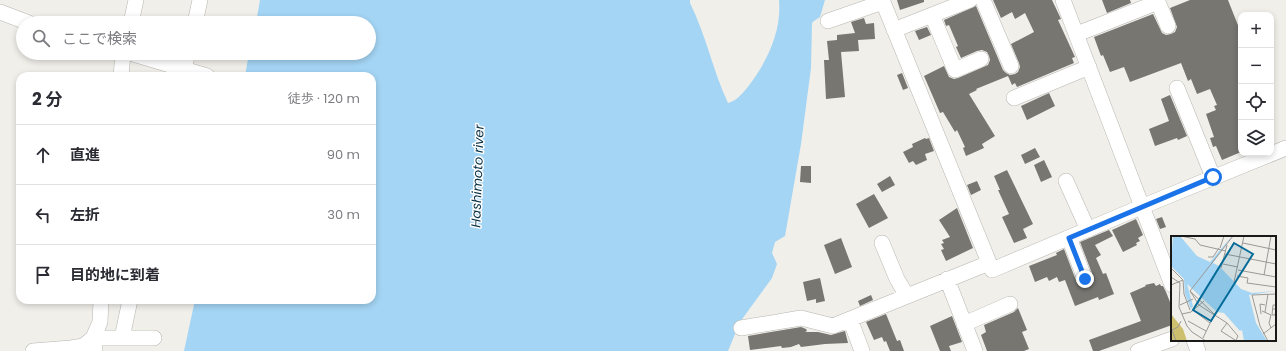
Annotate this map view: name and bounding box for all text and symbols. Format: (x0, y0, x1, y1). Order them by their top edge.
map controls (1238, 12, 1274, 156)
button: + (1238, 12, 1274, 48)
search box (16, 16, 376, 60)
icon: search (30, 27, 52, 49)
text: ここで検索 (62, 28, 137, 49)
button: − (1238, 48, 1274, 84)
button: locate (1238, 84, 1274, 120)
text: 2 分 (32, 87, 62, 111)
text: 徒歩 · 120 m (288, 89, 360, 108)
button: layers (1238, 120, 1274, 156)
water label: Hashimoto river (466, 123, 489, 228)
icon: ahead (32, 144, 54, 166)
text: 直進 (70, 144, 100, 165)
text: 90 m (327, 145, 360, 164)
route start (1204, 168, 1222, 186)
icon: left (32, 204, 54, 226)
text: 左折 (70, 204, 100, 225)
text: 30 m (327, 205, 360, 224)
inset map (1171, 236, 1276, 341)
icon: arrive (32, 264, 54, 286)
text: 目的地に到着 (70, 264, 160, 285)
route end (1076, 270, 1094, 288)

